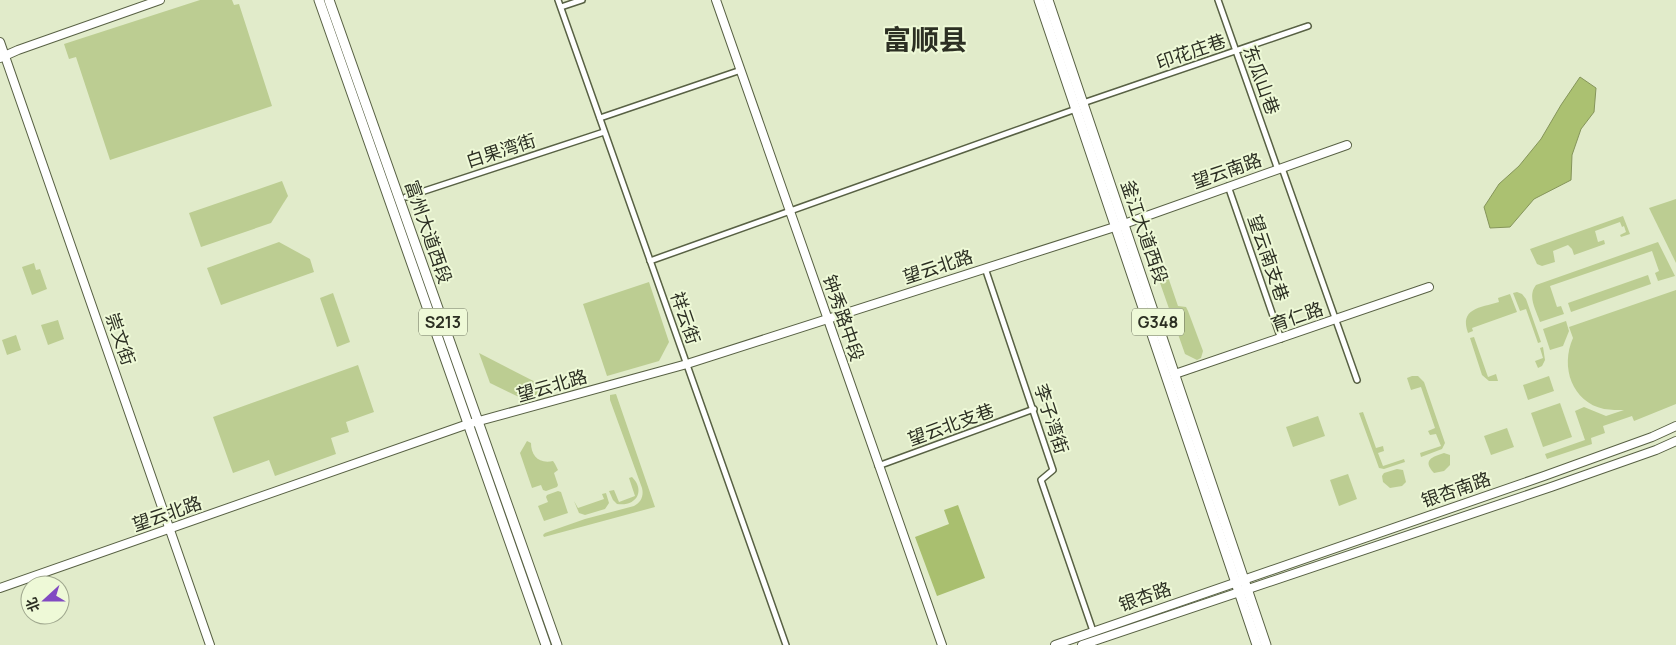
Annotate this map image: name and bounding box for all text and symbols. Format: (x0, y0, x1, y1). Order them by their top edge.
district label: 富顺县 (883, 20, 967, 58)
street label: 印花庄巷 (1153, 28, 1229, 74)
street label: 东瓜山巷 (1238, 42, 1286, 118)
street label: 白果湾街 (463, 128, 539, 173)
street label: 望云南路 (1189, 147, 1265, 193)
street label: 富州大道西段 (400, 177, 458, 287)
street label: 釜江大道西段 (1116, 177, 1174, 287)
street label: 望云南支巷 (1243, 211, 1295, 304)
street label: 望云北路 (900, 244, 976, 289)
street label: 钟秀路中段 (818, 271, 870, 364)
street label: 祥云街 (666, 288, 706, 347)
street label: 育仁路 (1267, 296, 1326, 336)
road number: S213 (419, 308, 467, 336)
road number: G348 (1132, 308, 1184, 336)
street label: 崇文街 (101, 309, 141, 368)
street label: 望云北路 (514, 364, 590, 406)
street label: 李子湾街 (1029, 381, 1074, 457)
street label: 望云北支巷 (904, 397, 997, 451)
street label: 银杏南路 (1418, 466, 1494, 512)
street label: 望云北路 (129, 490, 205, 536)
north arrow (20, 575, 70, 625)
street label: 银杏路 (1115, 576, 1174, 616)
text: 北 (21, 595, 44, 615)

